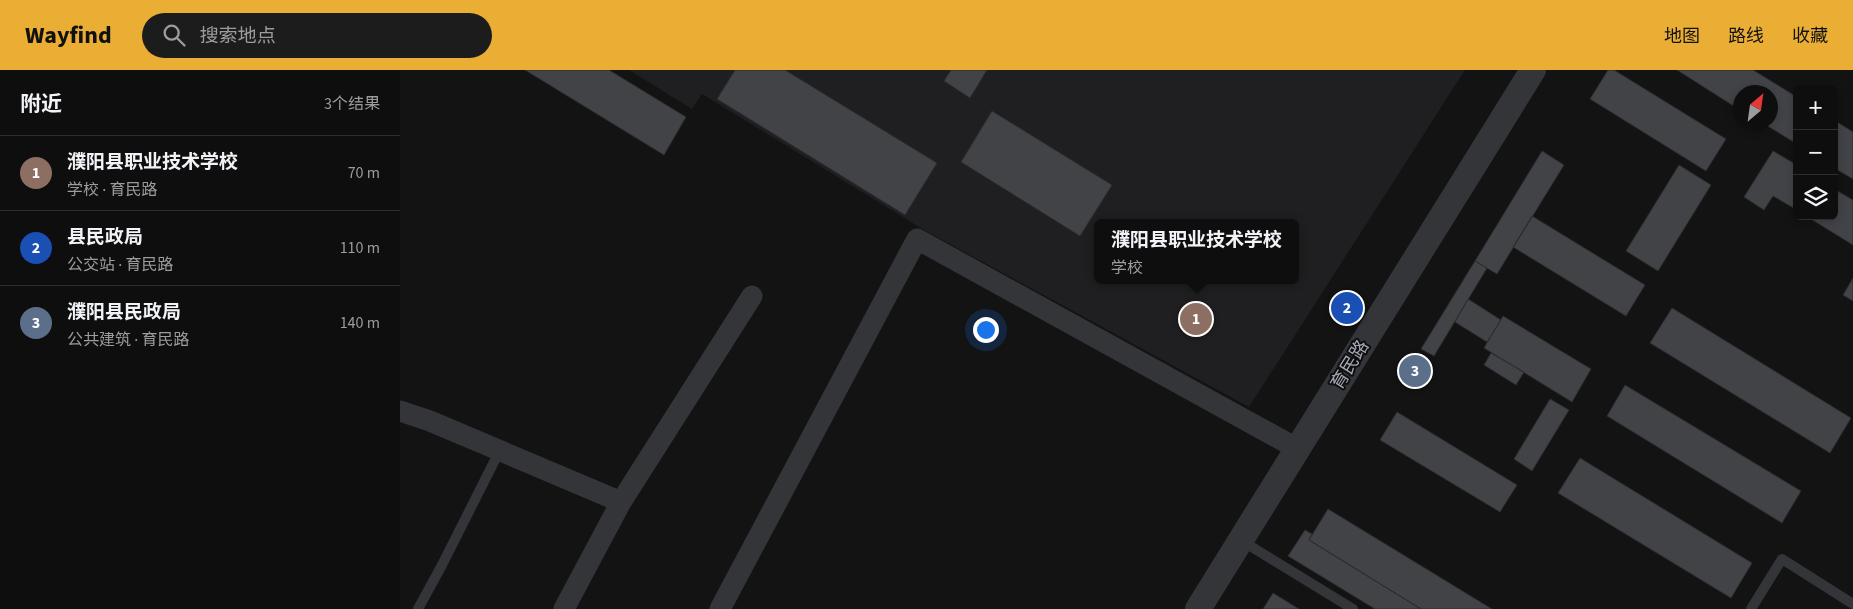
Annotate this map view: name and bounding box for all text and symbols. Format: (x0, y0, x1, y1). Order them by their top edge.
search box (142, 13, 492, 58)
text: Wayfind (25, 18, 112, 53)
icon: search (160, 21, 188, 49)
text: 搜索地点 (200, 23, 276, 50)
text: 地图 (1664, 24, 1700, 49)
text: 路线 (1728, 24, 1764, 49)
text: 收藏 (1792, 24, 1828, 49)
north arrow (1733, 85, 1778, 130)
map controls (1793, 85, 1838, 220)
button: + (1793, 85, 1838, 130)
text: 附近 (20, 89, 62, 119)
text: 3个结果 (324, 93, 380, 115)
button: − (1793, 130, 1838, 175)
text: 濮阳县职业技术学校 (67, 149, 238, 176)
text: 1 (32, 162, 40, 184)
text: 70 m (348, 162, 380, 184)
button: layers (1793, 175, 1838, 220)
text: 学校 · 育民路 (67, 179, 157, 201)
popup (1094, 219, 1299, 284)
text: 县民政局 (67, 224, 143, 251)
text: 濮阳县职业技术学校 (1111, 227, 1282, 254)
text: 2 (32, 237, 40, 259)
text: 110 m (340, 237, 380, 259)
text: 公交站 · 育民路 (67, 254, 173, 276)
text: 学校 (1111, 257, 1143, 279)
pin: 2 (1331, 289, 1363, 327)
text: 濮阳县民政局 (67, 299, 181, 326)
pin: 1 (1180, 300, 1212, 338)
text: 3 (32, 312, 40, 334)
text: 140 m (340, 312, 380, 334)
your location (973, 317, 999, 343)
text: 公共建筑 · 育民路 (67, 329, 189, 351)
street label: 育民路 (1325, 335, 1375, 395)
pin: 3 (1399, 352, 1431, 390)

